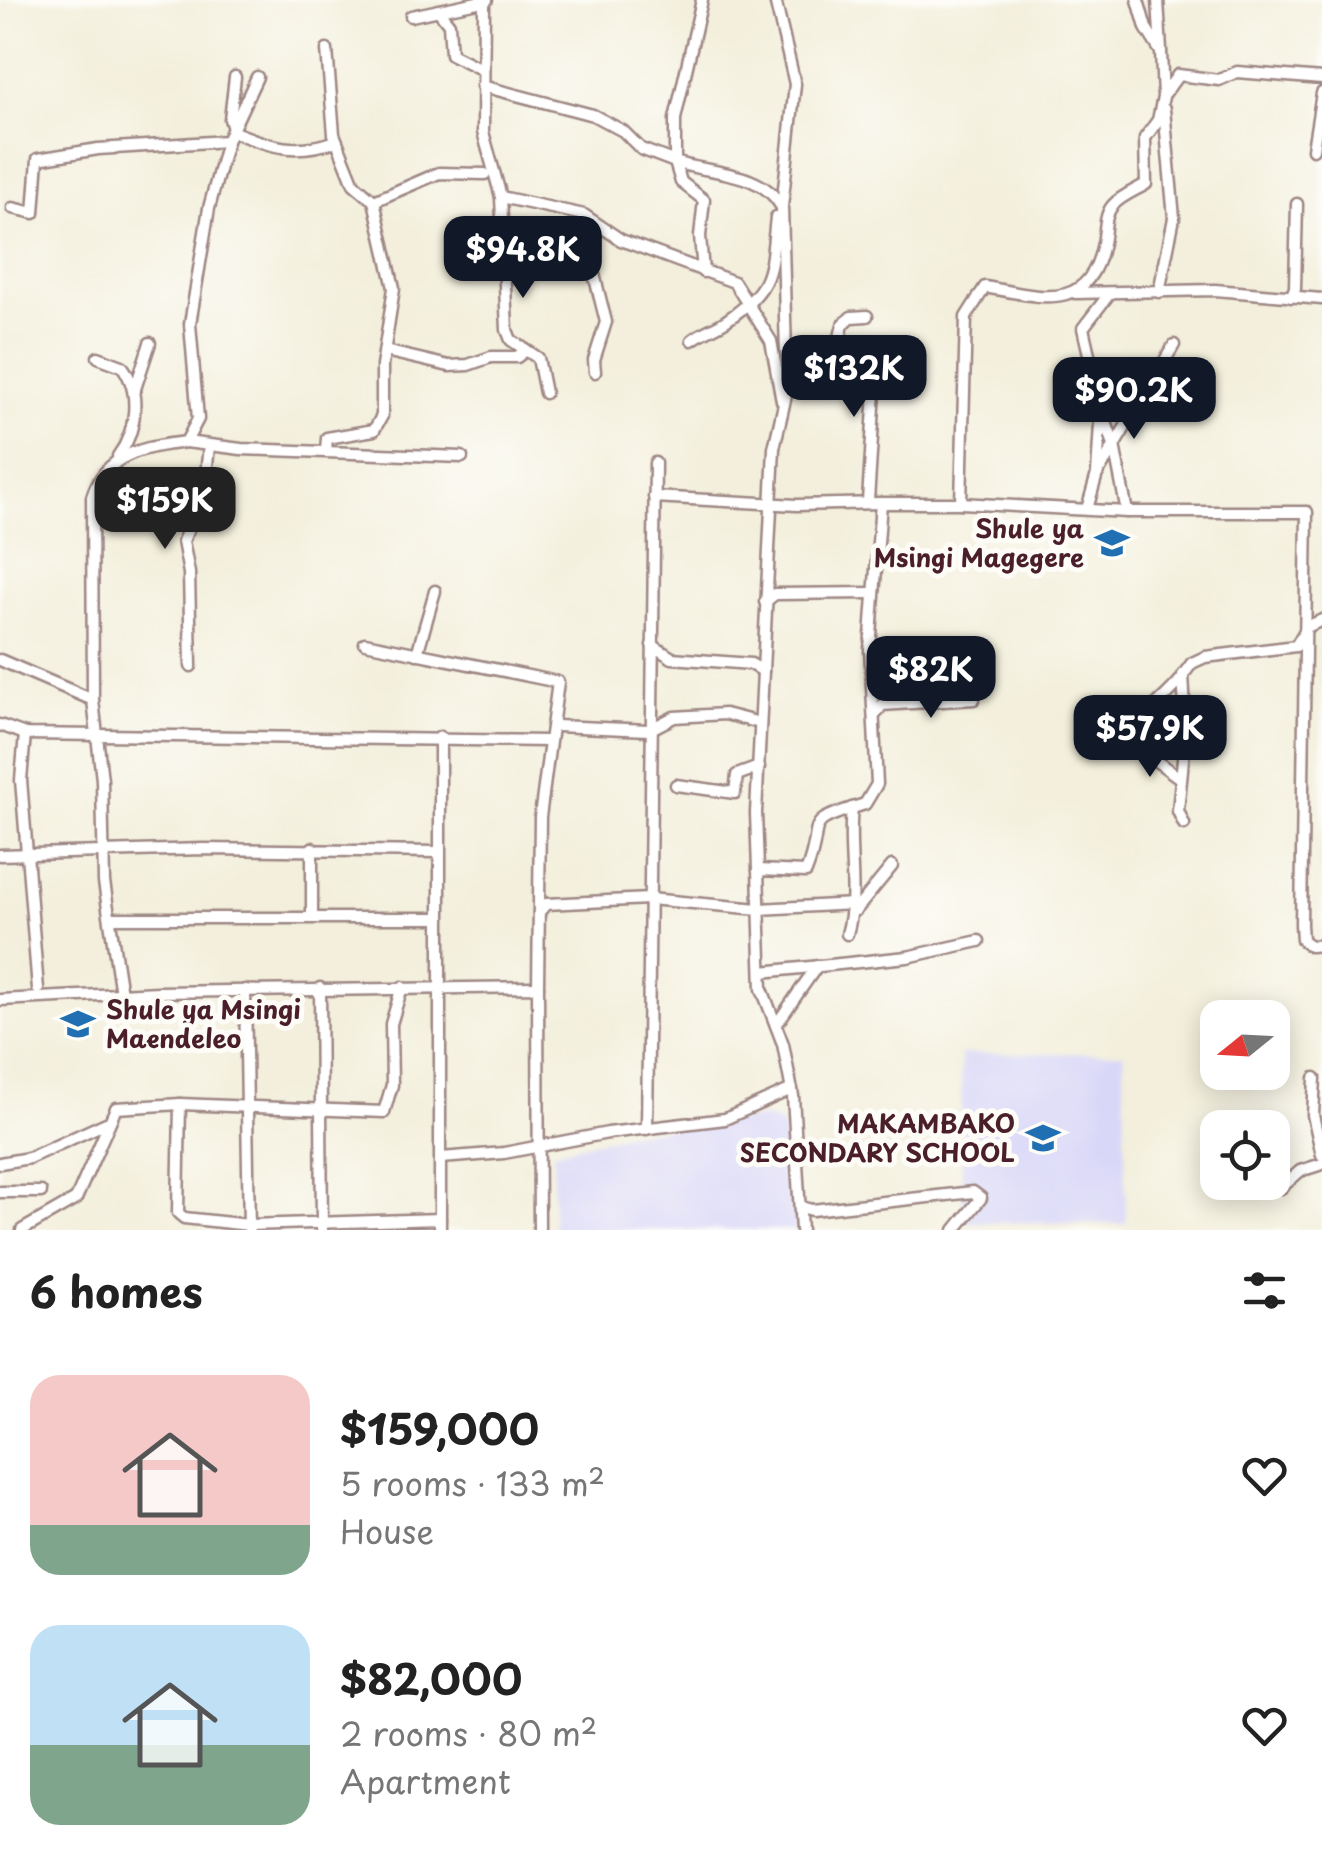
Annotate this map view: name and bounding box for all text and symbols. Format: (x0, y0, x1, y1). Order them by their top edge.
pin: $94.8K (442, 216, 604, 301)
text: $94.8K (466, 224, 580, 272)
pin: $132K (784, 335, 924, 420)
text: $132K (804, 343, 905, 391)
pin: $90.2K (1053, 357, 1215, 442)
text: $90.2K (1075, 365, 1193, 413)
pin: $159K (95, 467, 235, 552)
text: $159K (117, 475, 213, 523)
place label: Shule ya Msingi Magegere (874, 509, 1085, 576)
school or university icon: Shule ya Msingi Magegere (1093, 524, 1131, 562)
pin: $82K (872, 636, 990, 721)
text: $82K (889, 644, 973, 692)
pin: $57.9K (1069, 695, 1231, 780)
text: $57.9K (1096, 703, 1204, 751)
place label: Shule ya Msingi Maendeleo (106, 990, 301, 1057)
north arrow (1200, 1000, 1290, 1090)
map controls (1200, 1000, 1290, 1200)
school or university icon: Shule ya Msingi Maendeleo (59, 1005, 97, 1043)
place label: MAKAMBAKO SECONDARY SCHOOL (740, 1104, 1015, 1171)
button: locate (1200, 1110, 1290, 1200)
school or university icon: MAKAMBAKO SECONDARY SCHOOL (1024, 1119, 1062, 1157)
text: 6 homes (30, 1259, 203, 1322)
icon: filters (1237, 1263, 1292, 1318)
text: $159,000 (340, 1396, 539, 1459)
icon: home (110, 1415, 230, 1535)
icon: heart (1237, 1448, 1292, 1503)
text: 5 rooms · 133 m² (340, 1459, 605, 1507)
text: House (340, 1507, 434, 1555)
text: $82,000 (340, 1646, 522, 1709)
icon: home (110, 1665, 230, 1785)
icon: heart (1237, 1698, 1292, 1753)
text: 2 rooms · 80 m² (340, 1709, 597, 1757)
text: Apartment (340, 1757, 511, 1805)

